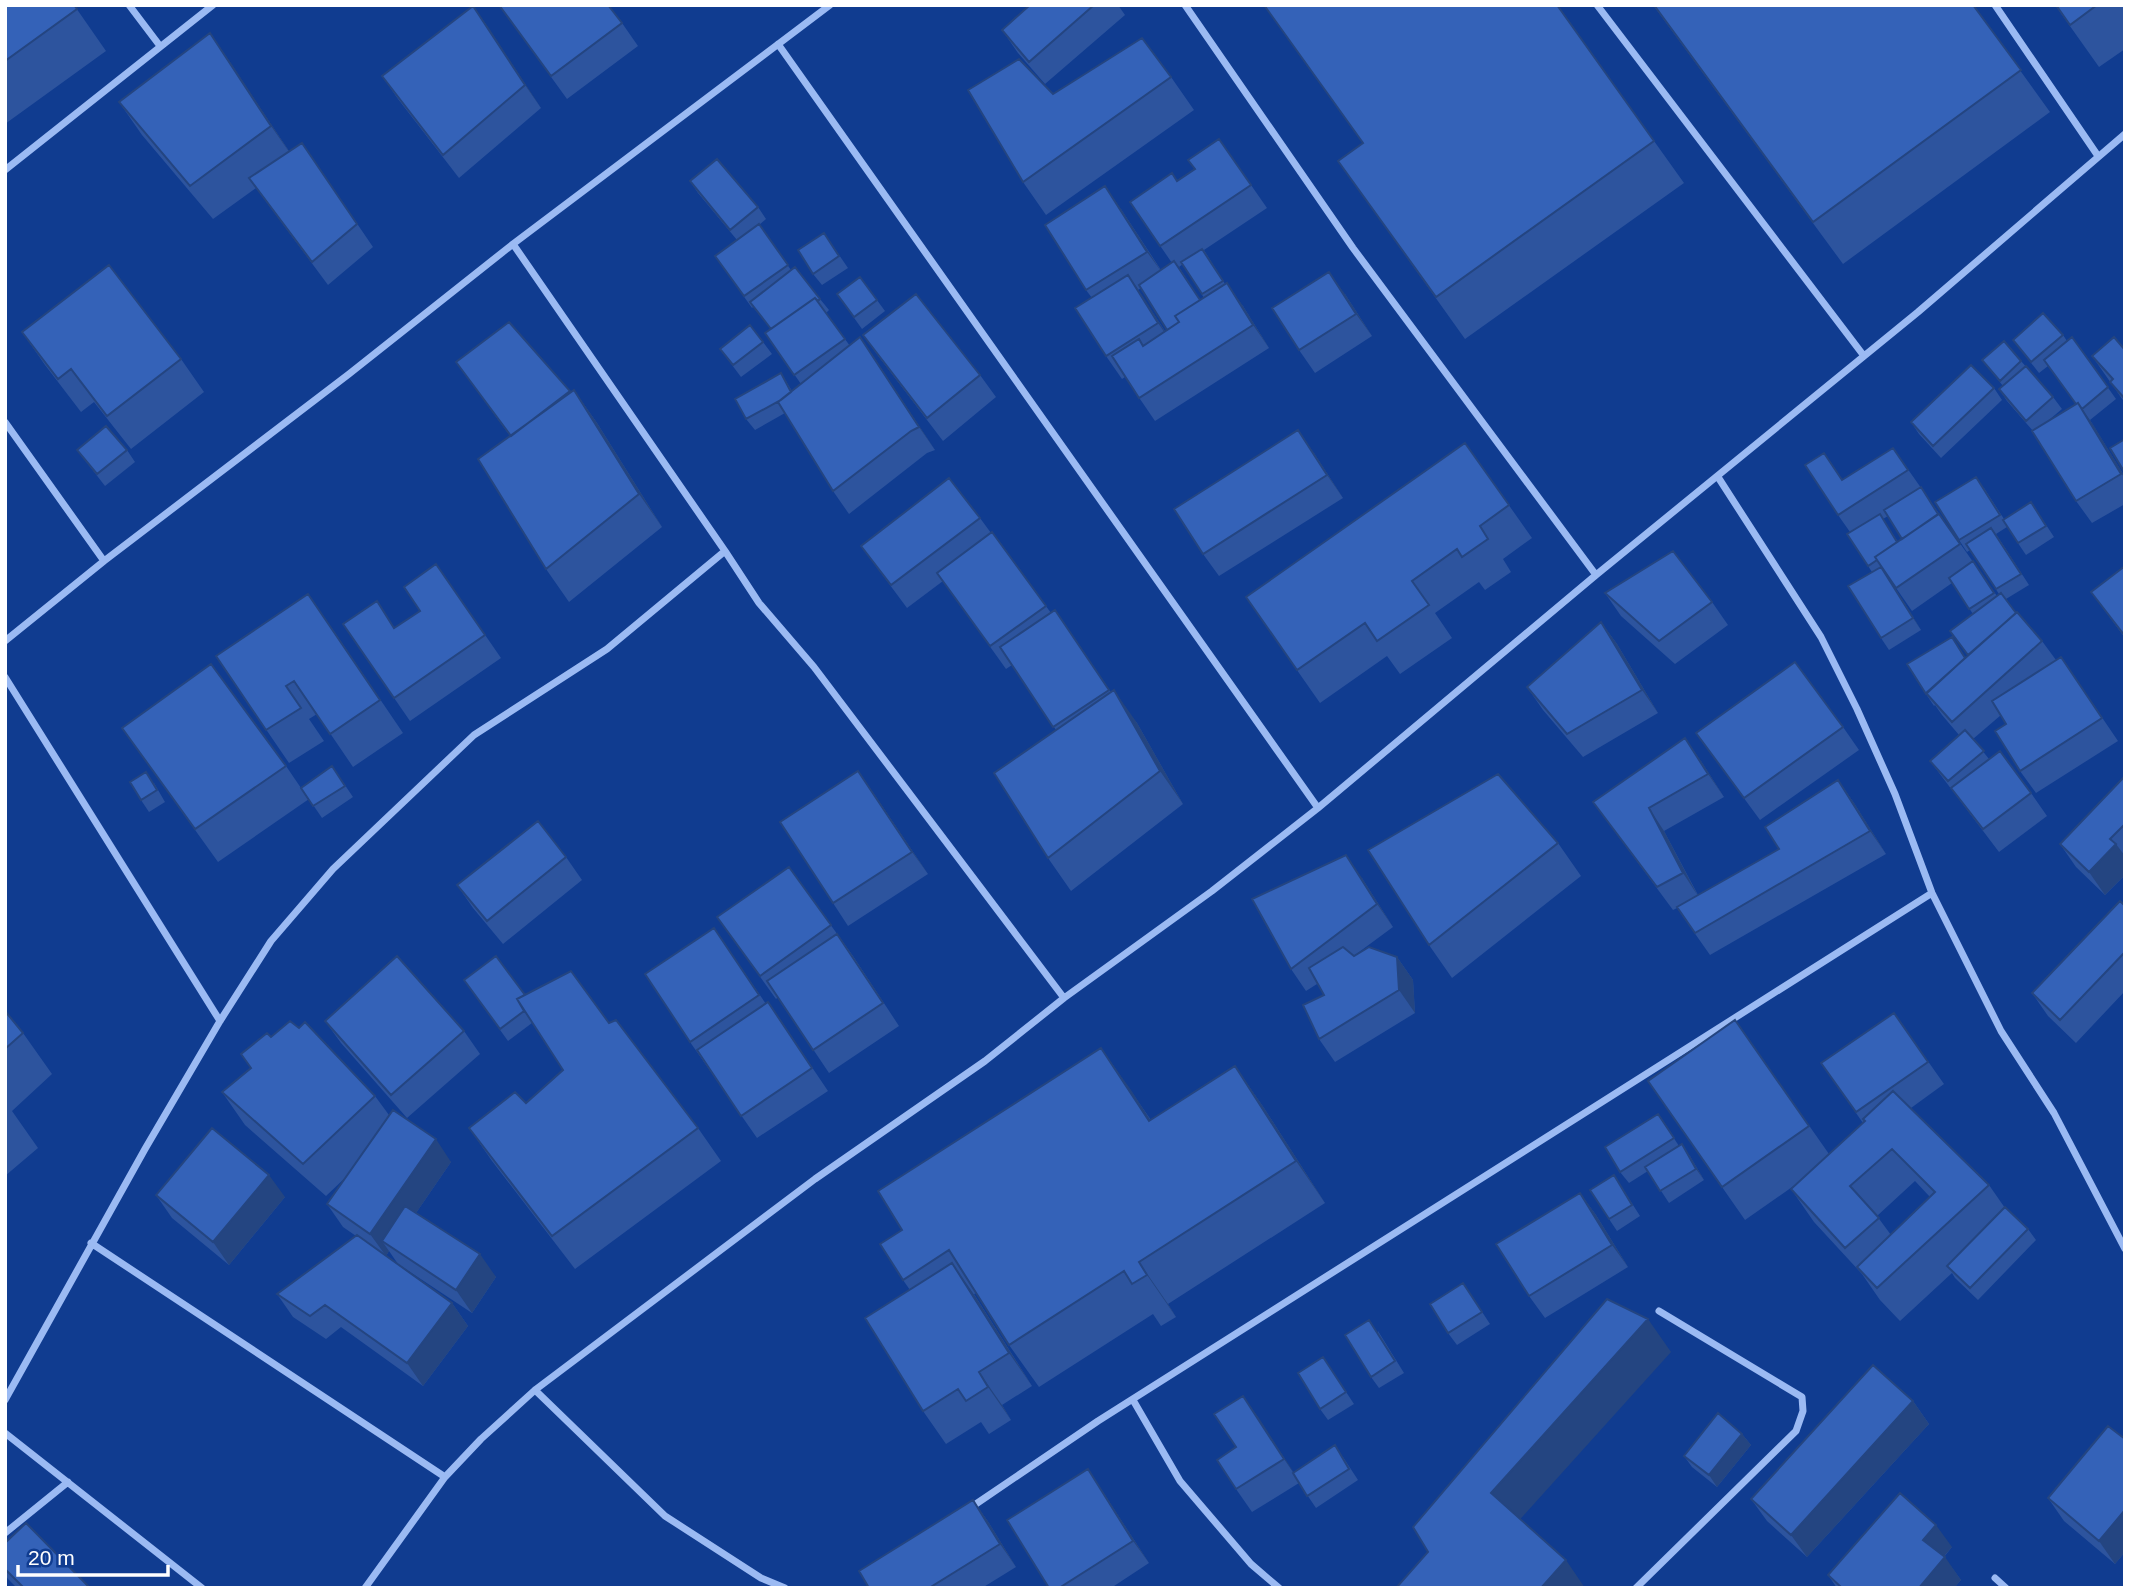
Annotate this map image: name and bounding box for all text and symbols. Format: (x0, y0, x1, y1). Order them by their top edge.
scale bar (18, 1534, 168, 1578)
text: 20 m (28, 1546, 75, 1569)

